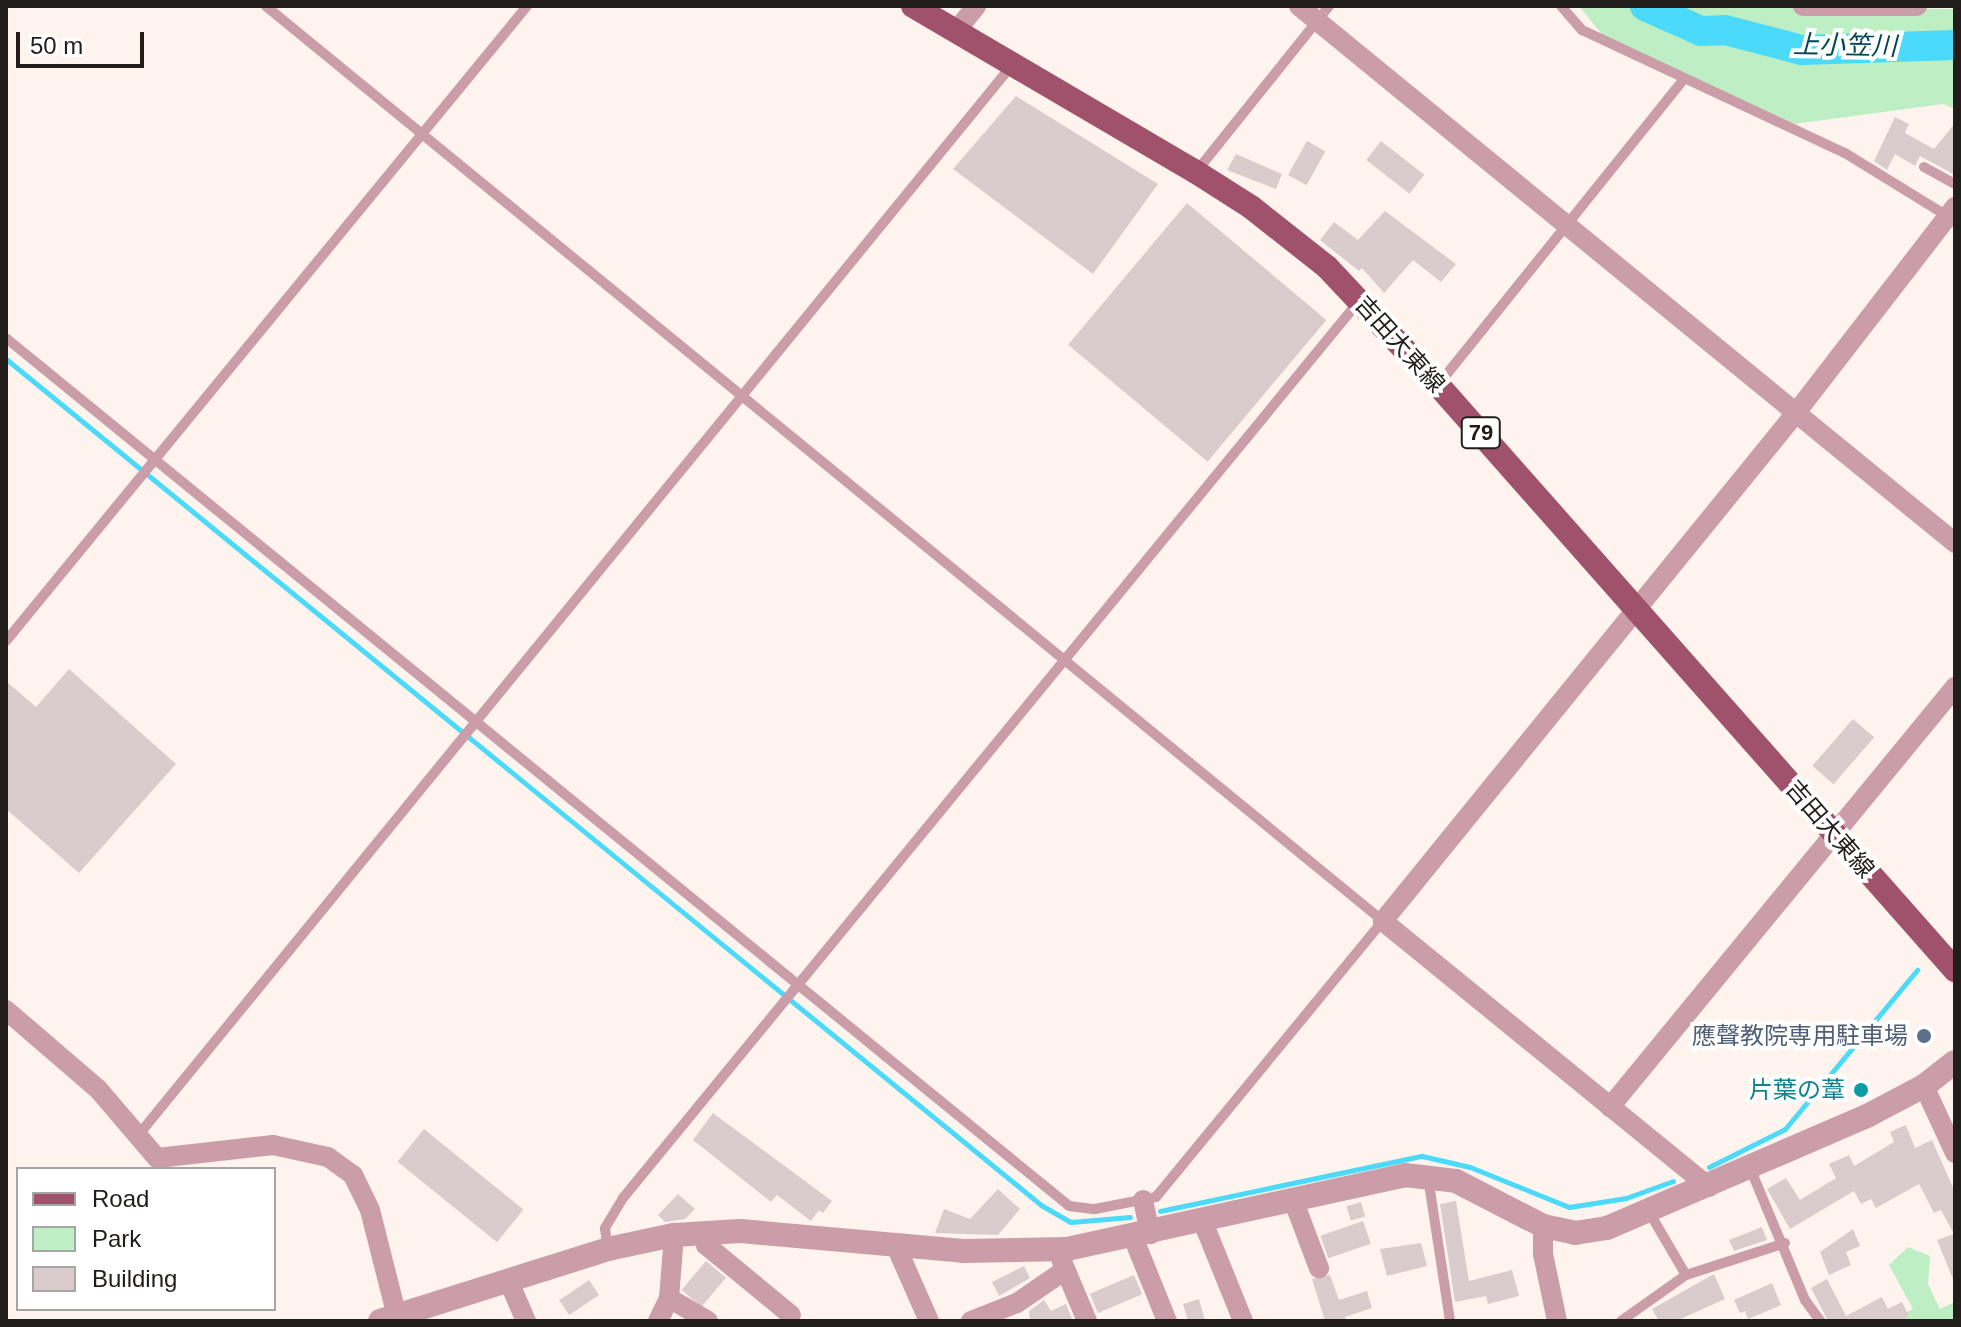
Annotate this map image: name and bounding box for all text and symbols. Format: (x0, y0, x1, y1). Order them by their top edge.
scale bar (20, 16, 148, 66)
water label: 上小笠川 (1793, 29, 1897, 63)
text: 50 m (30, 32, 83, 59)
street label: 吉田大東線 (1349, 290, 1451, 398)
road number: 79 (1459, 415, 1503, 451)
street label: 吉田大東線 (1780, 774, 1880, 884)
place label: 應聲教院専用駐車場 (1692, 1022, 1908, 1050)
marker: 應聲教院専用駐車場 (1915, 1027, 1933, 1045)
place label: 片葉の葦 (1749, 1076, 1845, 1104)
marker: 片葉の葦 (1852, 1081, 1870, 1099)
legend (16, 1167, 276, 1311)
text: Road (92, 1185, 149, 1212)
text: Park (92, 1225, 141, 1252)
text: Building (92, 1265, 177, 1292)

